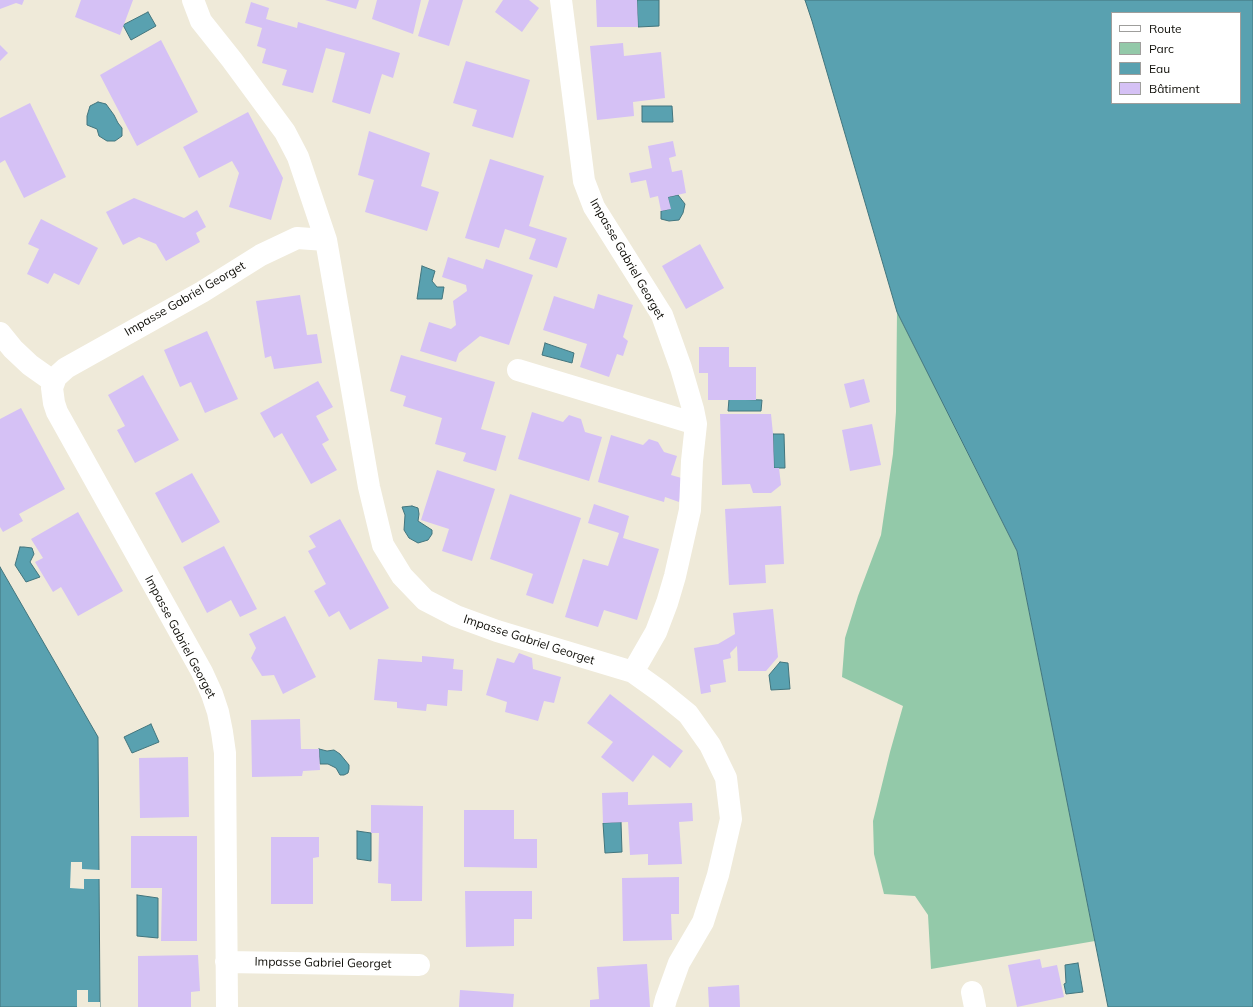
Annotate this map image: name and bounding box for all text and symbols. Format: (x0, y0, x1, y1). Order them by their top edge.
legend (1111, 12, 1241, 104)
text: Route (1149, 21, 1182, 36)
text: Parc (1149, 41, 1174, 56)
text: Eau (1149, 61, 1170, 76)
text: Bâtiment (1149, 81, 1200, 96)
street label: Impasse Gabriel Georget (587, 196, 667, 322)
street label: Impasse Gabriel Georget (122, 259, 248, 339)
street label: Impasse Gabriel Georget (142, 573, 218, 701)
street label: Impasse Gabriel Georget (462, 612, 596, 668)
street label: Impasse Gabriel Georget (254, 955, 392, 971)

